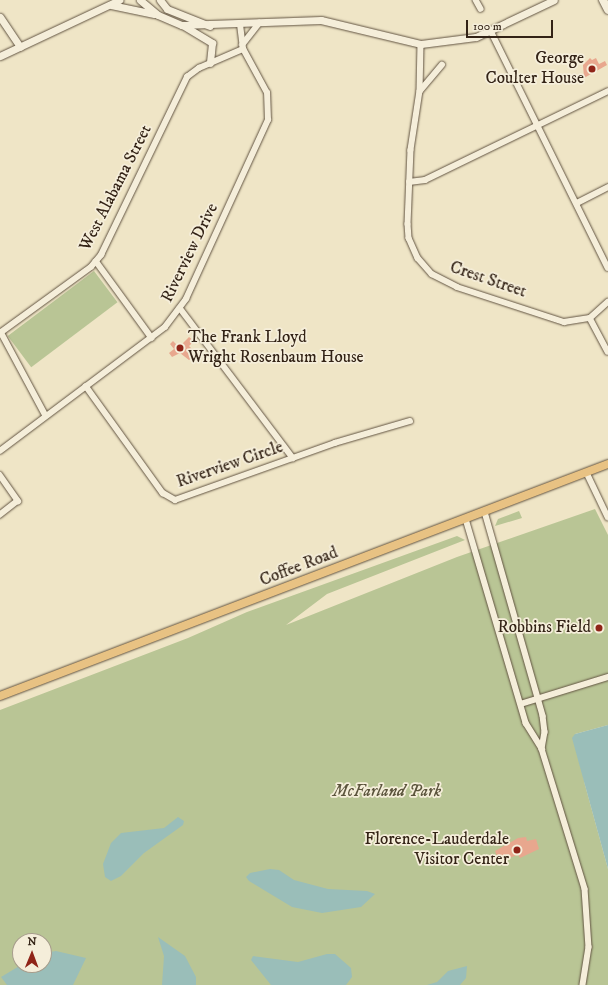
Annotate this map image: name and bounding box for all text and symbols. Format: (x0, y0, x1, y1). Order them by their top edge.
scale bar (468, 12, 555, 38)
text: 100 m (473, 19, 502, 34)
place label: George Coulter House (486, 49, 584, 89)
marker: George Coulter House (587, 64, 597, 74)
street label: West Alabama Street (75, 122, 157, 254)
street label: Riverview Drive (157, 200, 223, 306)
street label: Crest Street (447, 257, 529, 303)
place label: The Frank Lloyd Wright Rosenbaum House (188, 328, 364, 368)
marker: The Frank Lloyd Wright Rosenbaum House (175, 343, 185, 353)
street label: Riverview Circle (174, 437, 286, 493)
street label: Coffee Road (257, 543, 341, 591)
place label: Robbins Field (498, 618, 591, 638)
marker: Robbins Field (594, 623, 604, 633)
park label: McFarland Park (333, 782, 441, 802)
place label: Florence-Lauderdale Visitor Center (365, 830, 509, 870)
marker: Florence-Lauderdale Visitor Center (512, 845, 522, 855)
north arrow (12, 933, 52, 973)
text: N (28, 935, 37, 949)

